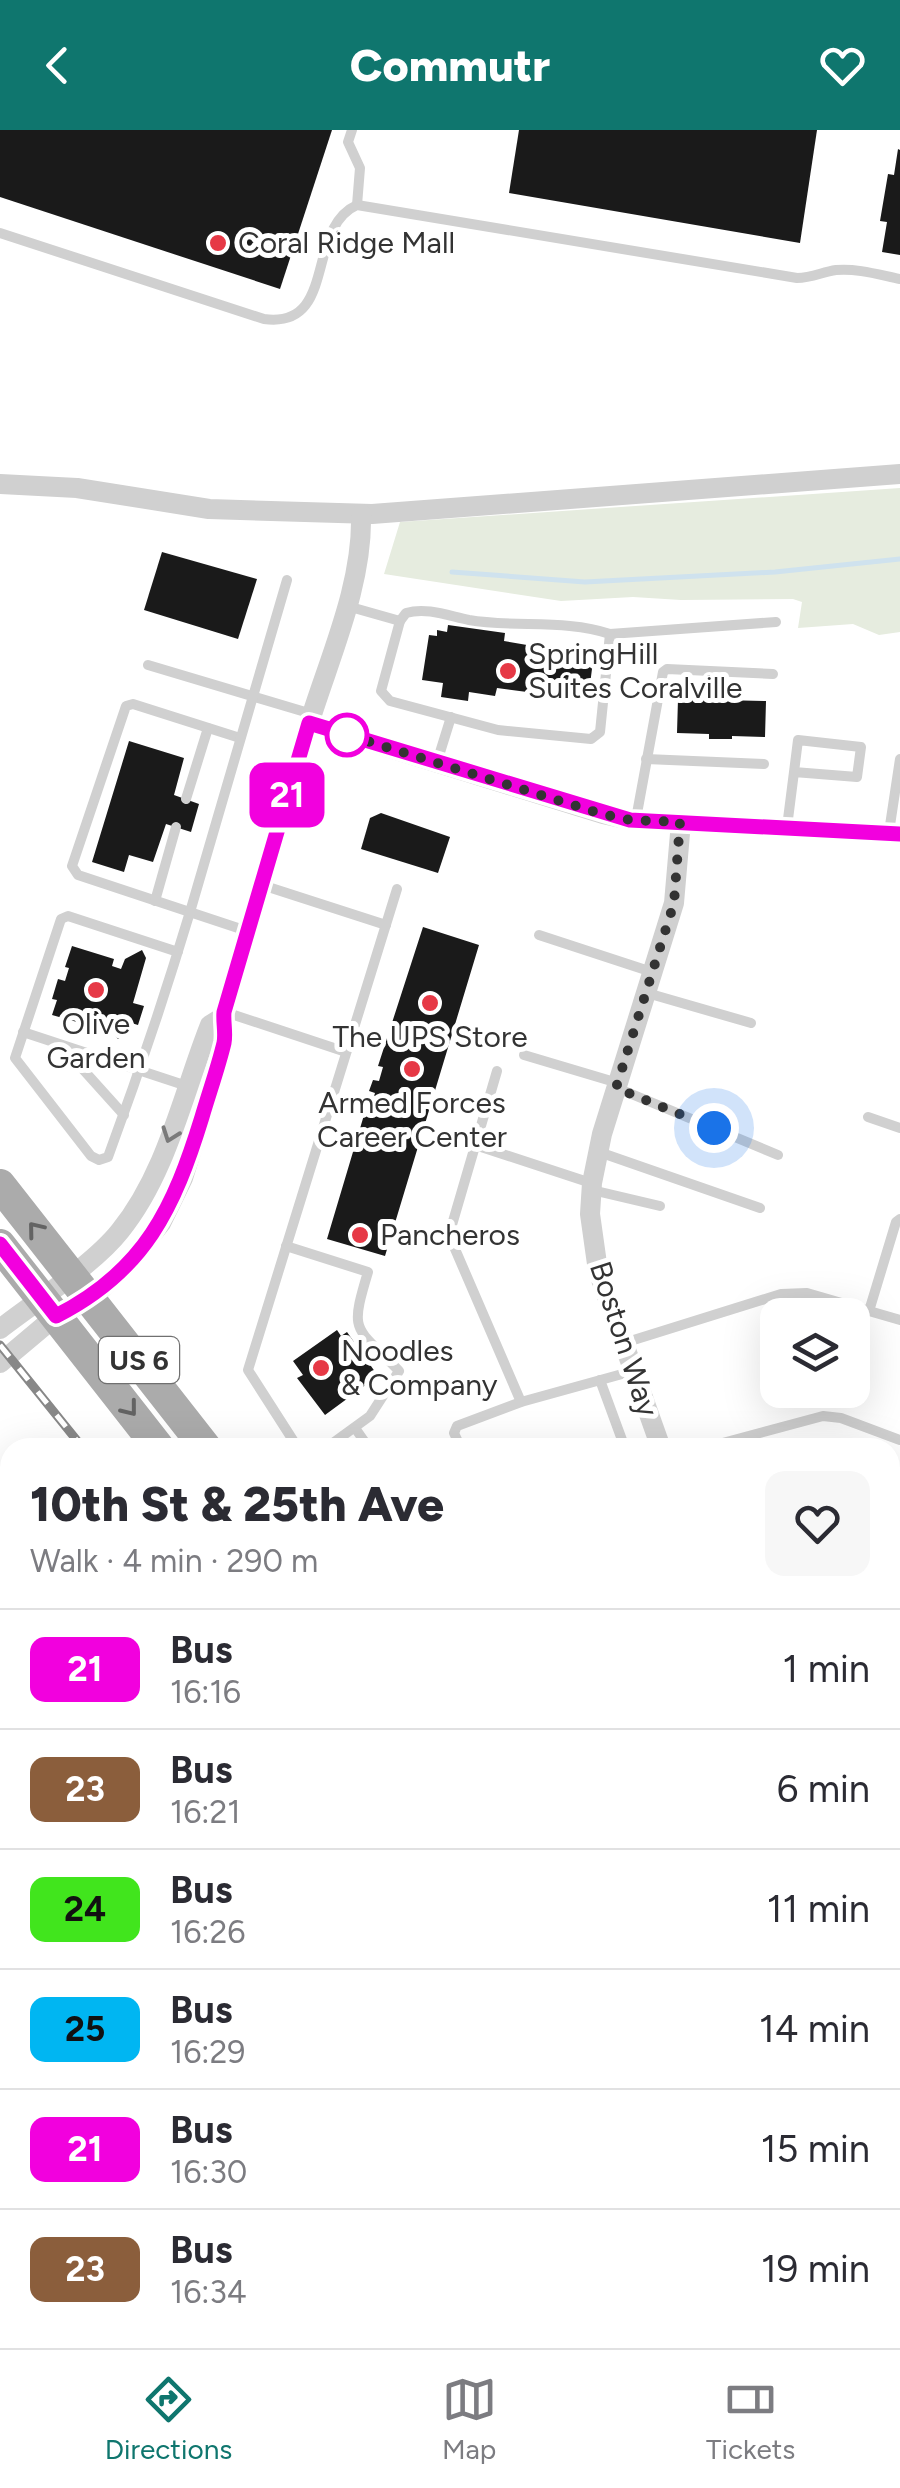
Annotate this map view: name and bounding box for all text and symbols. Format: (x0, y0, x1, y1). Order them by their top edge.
icon: back (30, 38, 85, 93)
text: Commutr (350, 38, 550, 92)
icon: heart (815, 38, 870, 93)
place label: Coral Ridge Mall (238, 224, 455, 261)
marker: Coral Ridge Mall (207, 232, 229, 254)
place label: SpringHill Suites Coralville (528, 635, 742, 706)
marker: SpringHill Suites Coralville (497, 660, 519, 682)
unlabelled marker (326, 714, 368, 756)
line badge: 21 (242, 762, 332, 828)
text: 21 (269, 774, 305, 816)
marker: Olive Garden (85, 979, 107, 1001)
marker: The UPS Store (419, 992, 441, 1014)
place label: Olive Garden (47, 1005, 145, 1076)
place label: The UPS Store (332, 1018, 528, 1055)
marker: Armed Forces Career Center (401, 1058, 423, 1080)
place label: Armed Forces Career Center (317, 1084, 507, 1155)
your location (689, 1103, 739, 1153)
one-way arrow (161, 1126, 182, 1143)
place label: Pancheros (380, 1216, 520, 1253)
one-way arrow (29, 1223, 47, 1241)
marker: Pancheros (349, 1224, 371, 1246)
street label: Boston Way (582, 1257, 667, 1421)
map controls (760, 1298, 870, 1408)
button: layers (760, 1298, 870, 1408)
place label: Noodles & Company (341, 1332, 498, 1403)
road number: US 6 (99, 1337, 179, 1383)
marker: Noodles & Company (310, 1357, 332, 1379)
one-way arrow (118, 1398, 135, 1416)
button: heart (765, 1471, 870, 1576)
text: 10th St & 25th Ave (30, 1475, 444, 1533)
text: Walk · 4 min · 290 m (30, 1542, 318, 1580)
text: Bus (170, 1627, 233, 1673)
text: 1 min (783, 1646, 870, 1692)
text: 21 (67, 1648, 103, 1690)
text: 16:16 (170, 1673, 241, 1711)
text: Bus (170, 1747, 233, 1793)
text: 6 min (777, 1766, 870, 1812)
text: 23 (65, 1768, 105, 1810)
text: 16:21 (170, 1793, 241, 1831)
text: Bus (170, 1867, 233, 1913)
text: 11 min (767, 1886, 870, 1932)
text: 24 (64, 1888, 106, 1930)
text: 16:26 (170, 1913, 245, 1951)
text: Bus (170, 1987, 233, 2033)
text: 14 min (759, 2006, 870, 2052)
text: 25 (65, 2008, 105, 2050)
text: 16:29 (170, 2033, 245, 2071)
text: Bus (170, 2107, 233, 2153)
text: 15 min (761, 2126, 870, 2172)
text: 21 (67, 2128, 103, 2170)
text: 16:30 (170, 2153, 247, 2191)
text: Bus (170, 2227, 233, 2273)
text: 19 min (761, 2246, 870, 2292)
text: 23 (65, 2248, 105, 2290)
text: 16:34 (170, 2273, 247, 2311)
tab: Directions (105, 2372, 232, 2466)
tab: Map (442, 2372, 497, 2466)
tab: Tickets (706, 2372, 795, 2466)

